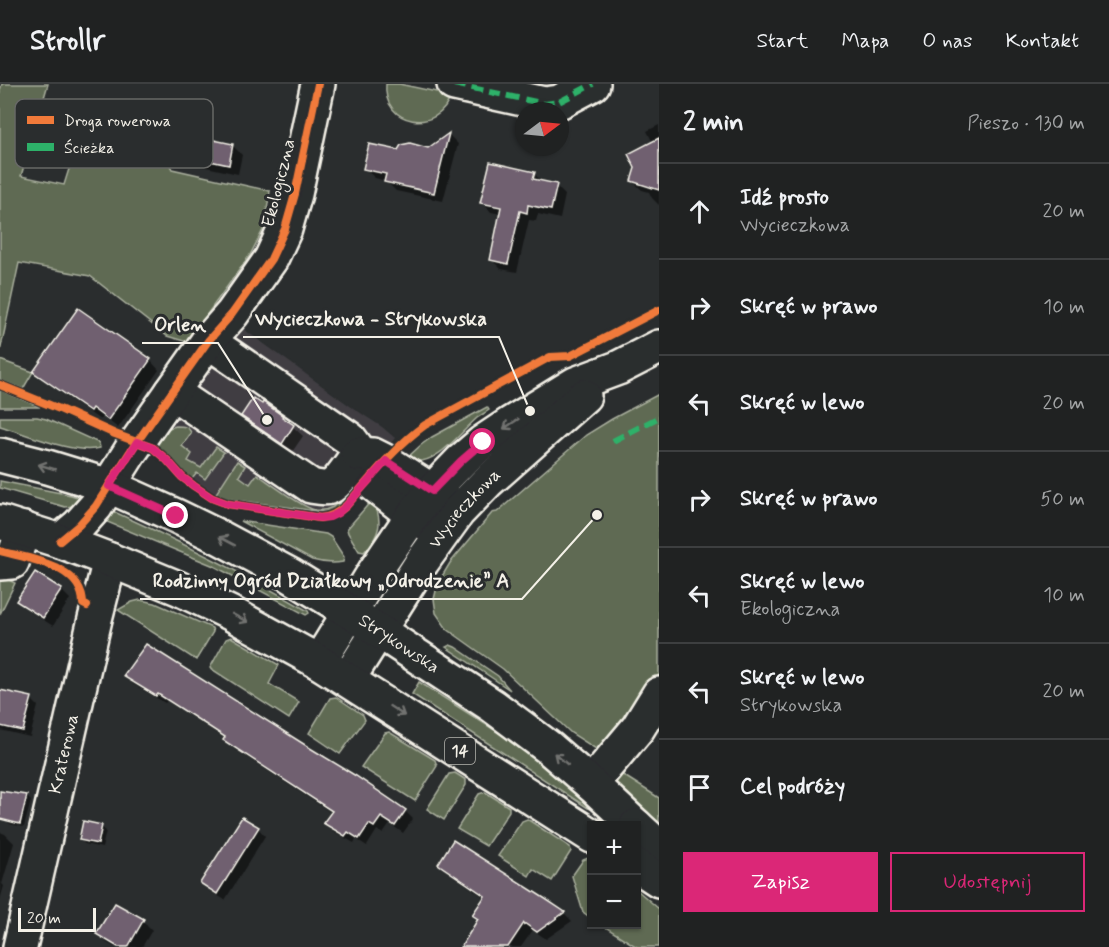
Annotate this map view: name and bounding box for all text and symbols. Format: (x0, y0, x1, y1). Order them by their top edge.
text: Strollr (30, 23, 105, 60)
text: Start (756, 27, 808, 55)
text: Mapa (841, 27, 889, 55)
text: O nas (922, 27, 972, 55)
text: Kontakt (1005, 27, 1079, 55)
legend (15, 99, 213, 168)
north arrow (515, 102, 569, 156)
text: 2 min (683, 106, 744, 140)
text: Pieszo · 130 m (967, 110, 1085, 137)
text: Droga rowerowa (64, 111, 171, 132)
street label: Ekologiczna (256, 136, 303, 230)
text: Ścieżka (64, 138, 115, 159)
text: Idź prosto (740, 184, 829, 212)
icon: ahead (683, 195, 716, 228)
text: 20 m (1042, 198, 1085, 225)
text: Wycieczkowa (740, 212, 850, 239)
icon: right (683, 291, 716, 324)
text: Skręć w prawo (740, 293, 877, 321)
text: 10 m (1043, 294, 1085, 321)
callout: Wycieczkowa - Strykowska (243, 299, 499, 337)
callout: Orlen (142, 305, 218, 343)
text: Wycieczkowa - Strykowska (254, 306, 487, 333)
text: Orlen (154, 312, 206, 339)
icon: left (683, 387, 716, 420)
text: Skręć w lewo (740, 389, 865, 417)
text: 20 m (1042, 390, 1085, 417)
one-way arrow (502, 417, 519, 430)
route start (469, 428, 495, 454)
one-way arrow (38, 461, 57, 472)
street label: Wycieczkowa (423, 463, 506, 554)
icon: right (683, 483, 716, 516)
text: Skręć w prawo (740, 485, 877, 513)
text: 50 m (1040, 486, 1085, 513)
route end (162, 502, 188, 528)
one-way arrow (219, 535, 236, 547)
callout: Rodzinny Ogród Działkowy „Odrodzenie” A (140, 561, 522, 599)
text: Rodzinny Ogród Działkowy „Odrodzenie” A (153, 568, 509, 595)
text: Skręć w lewo (740, 568, 865, 596)
icon: left (683, 579, 716, 612)
text: 10 m (1043, 582, 1085, 609)
text: Ekologiczna (740, 596, 840, 623)
street label: Strykowska (354, 609, 444, 679)
one-way arrow (231, 612, 248, 624)
text: Skręć w lewo (740, 664, 865, 692)
icon: left (683, 675, 716, 708)
text: 20 m (1042, 678, 1085, 705)
text: Strykowska (740, 692, 842, 719)
one-way arrow (388, 705, 405, 717)
street label: Kraterowa (43, 712, 85, 796)
road number: 14 (445, 738, 475, 764)
one-way arrow (553, 752, 569, 765)
icon: arrive (683, 771, 716, 804)
text: Cel podróży (740, 773, 845, 801)
map controls (587, 821, 641, 929)
button: + (587, 821, 641, 875)
button: Zapisz (683, 852, 878, 912)
button: Udostępnij (890, 852, 1085, 912)
button: − (587, 875, 641, 929)
scale bar (18, 905, 96, 932)
text: 20 m (27, 908, 61, 929)

